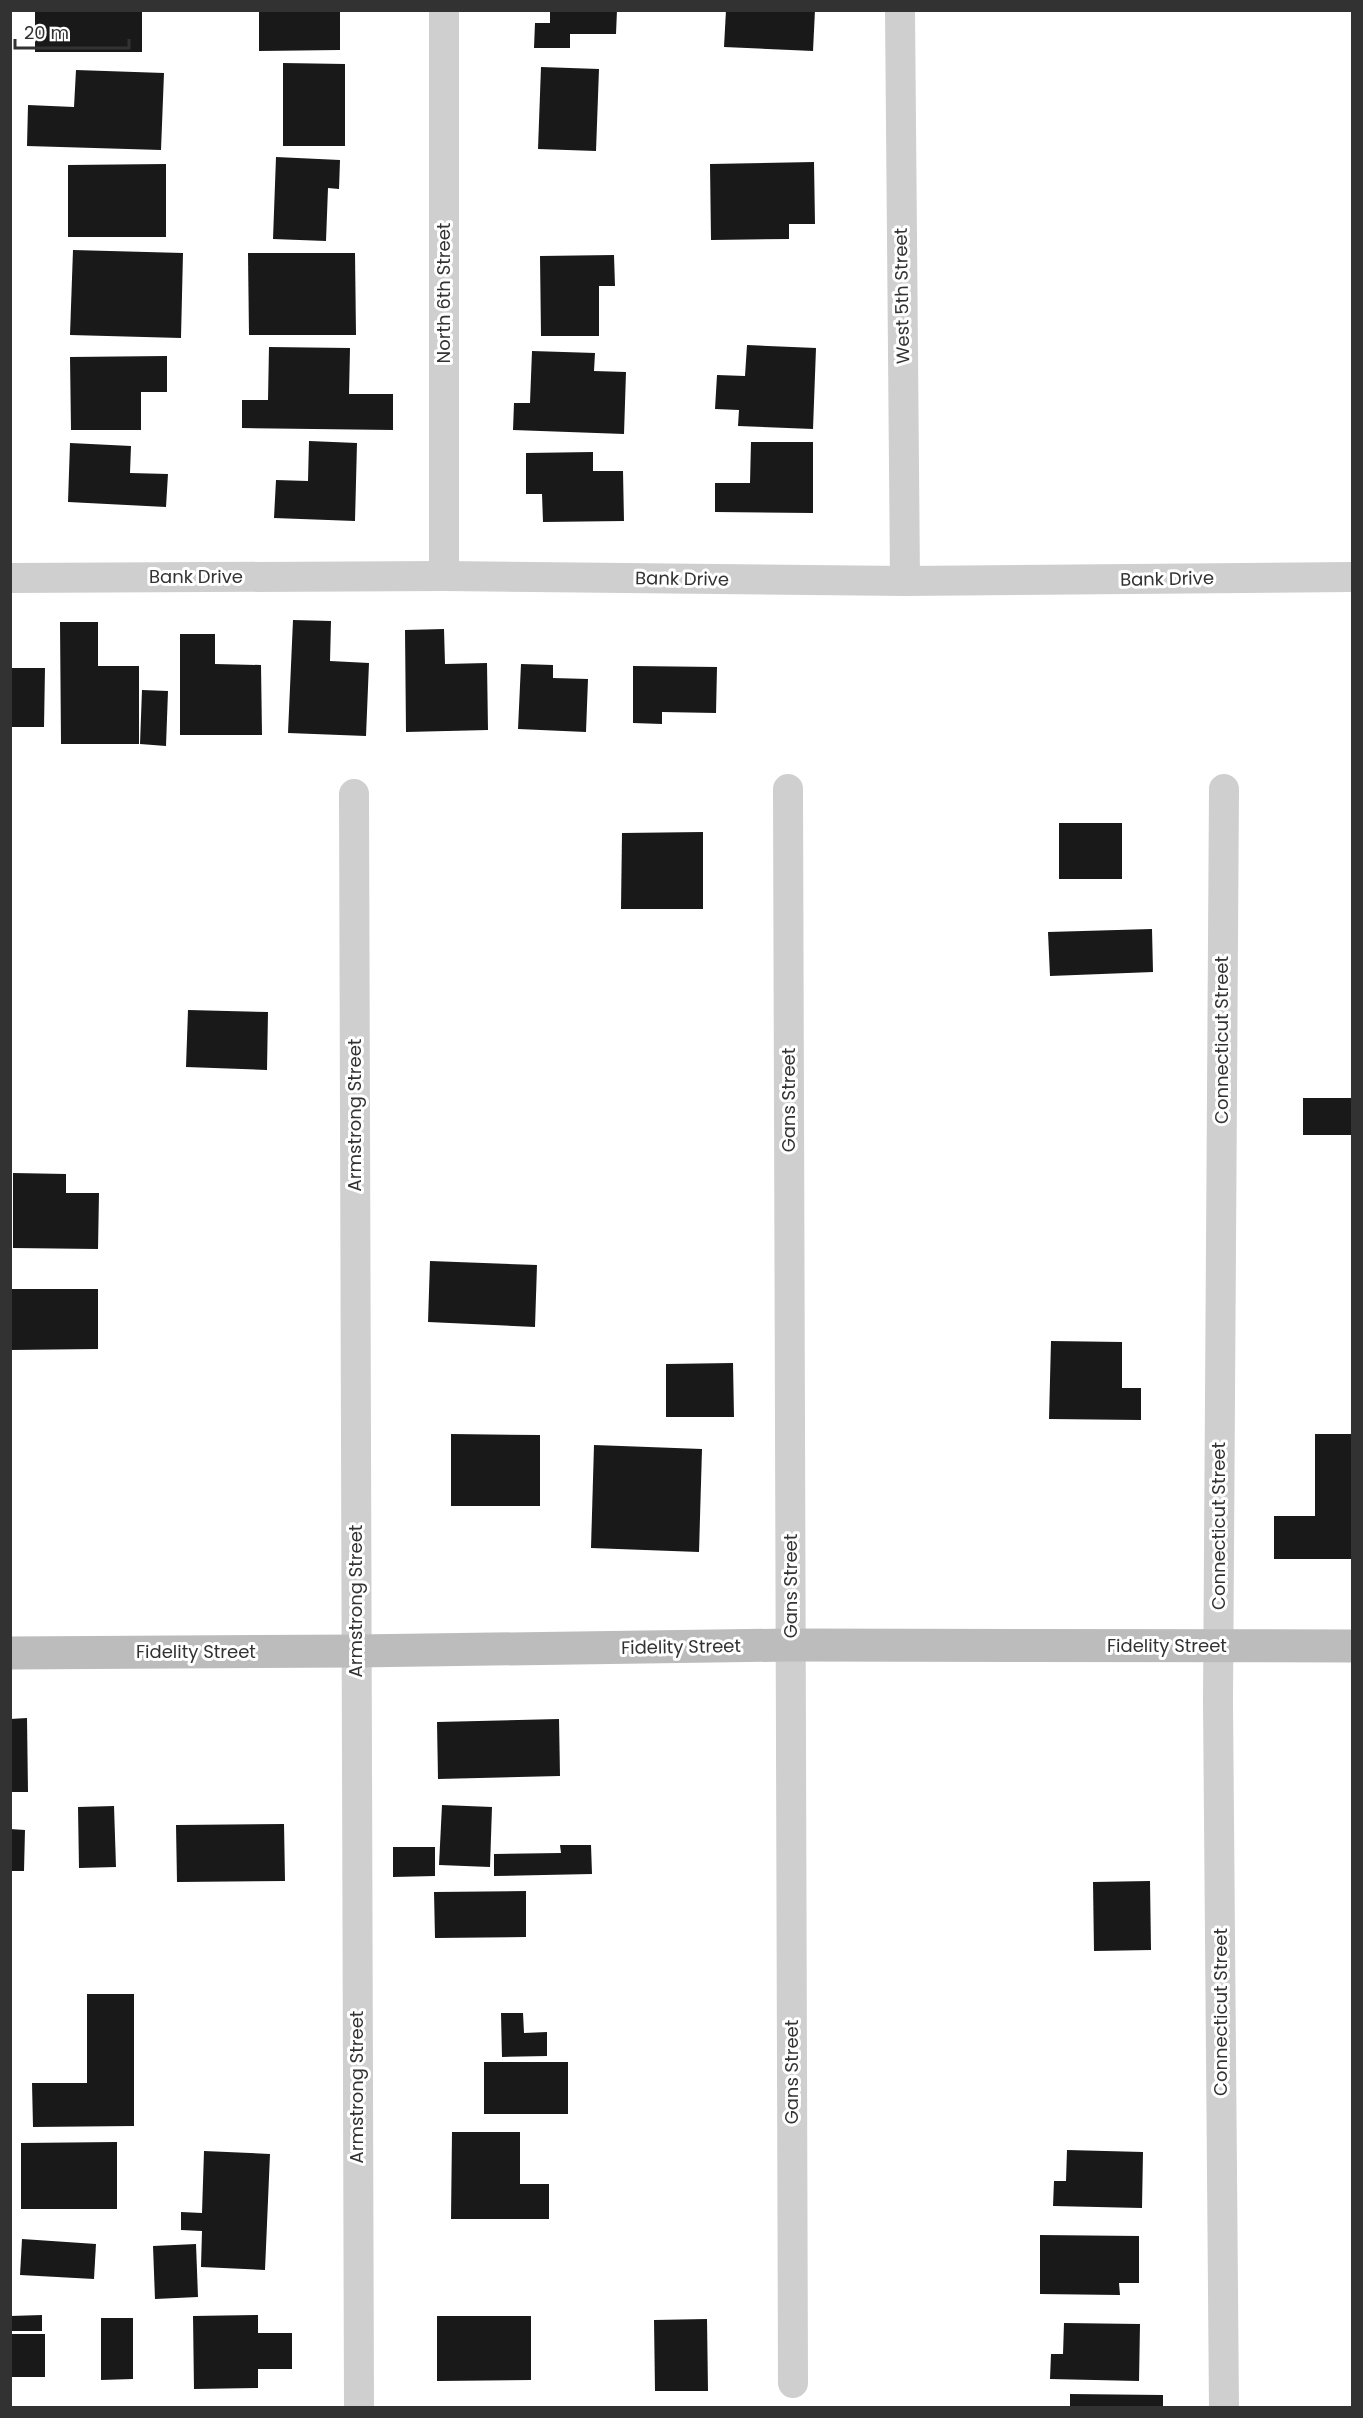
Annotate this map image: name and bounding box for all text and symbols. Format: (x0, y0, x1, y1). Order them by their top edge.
scale bar (15, 12, 129, 50)
text: 20 m (24, 20, 69, 45)
street label: North 6th Street (431, 223, 456, 363)
street label: West 5th Street (888, 228, 915, 364)
street label: Bank Drive (149, 564, 243, 589)
street label: Bank Drive (635, 565, 729, 592)
street label: Bank Drive (1120, 565, 1214, 592)
street label: Connecticut Street (1209, 956, 1234, 1124)
street label: Armstrong Street (342, 1039, 367, 1191)
street label: Gans Street (776, 1048, 801, 1152)
street label: Connecticut Street (1206, 1442, 1231, 1610)
street label: Armstrong Street (343, 1525, 368, 1677)
street label: Gans Street (778, 1534, 803, 1638)
street label: Fidelity Street (621, 1633, 741, 1660)
street label: Fidelity Street (1107, 1633, 1227, 1658)
street label: Fidelity Street (136, 1639, 256, 1664)
street label: Connecticut Street (1208, 1928, 1233, 2096)
street label: Armstrong Street (344, 2011, 369, 2163)
street label: Gans Street (779, 2020, 804, 2124)

